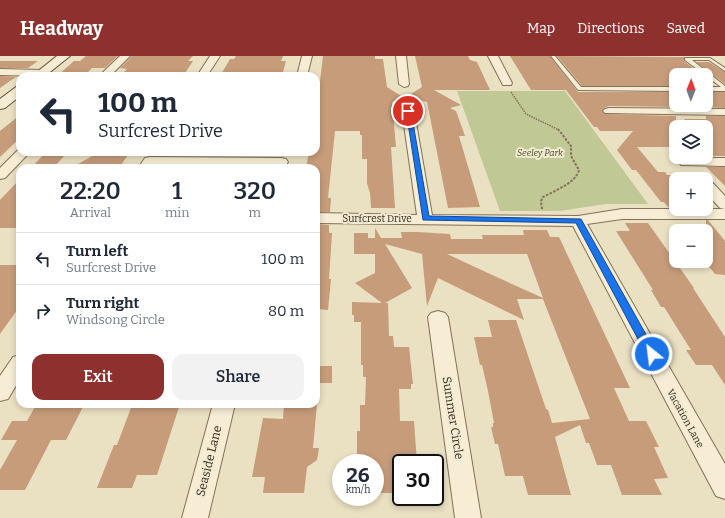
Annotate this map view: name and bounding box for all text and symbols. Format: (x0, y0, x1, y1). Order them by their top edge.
text: Headway (20, 17, 103, 40)
text: Map (527, 20, 555, 37)
text: Directions (577, 20, 645, 37)
text: Saved (667, 20, 705, 37)
north arrow (669, 68, 713, 112)
map controls (669, 68, 713, 268)
text: 100 m (98, 86, 177, 119)
icon: left (32, 88, 84, 140)
pin (391, 94, 425, 128)
icon: arrive (397, 100, 419, 122)
text: Surfcrest Drive (98, 120, 223, 142)
button: layers (669, 120, 713, 164)
park label: Seeley Park (517, 148, 563, 158)
button: + (669, 172, 713, 216)
text: 22:20 (60, 177, 121, 205)
text: 1 (172, 177, 182, 205)
text: 320 (233, 177, 276, 205)
text: Arrival (70, 205, 111, 220)
text: min (165, 205, 189, 220)
text: m (249, 205, 261, 220)
street label: Surfcrest Drive (342, 213, 412, 225)
button: − (669, 224, 713, 268)
text: Turn left (66, 242, 128, 260)
icon: left (32, 248, 54, 270)
text: 100 m (261, 250, 304, 268)
text: Surfcrest Drive (66, 260, 156, 275)
text: Turn right (66, 294, 139, 312)
icon: right (32, 300, 54, 322)
text: 80 m (268, 302, 304, 320)
text: Windsong Circle (66, 312, 165, 327)
position arrow (631, 333, 673, 375)
button: Exit (32, 354, 164, 400)
button: Share (172, 354, 304, 400)
street label: Summer Circle (440, 376, 466, 460)
street label: Vacation Lane (664, 387, 706, 450)
street label: Seaside Lane (193, 424, 225, 498)
speed limit sign: 30 (392, 454, 444, 506)
text: 26 (346, 463, 370, 487)
text: km/h (346, 484, 370, 496)

